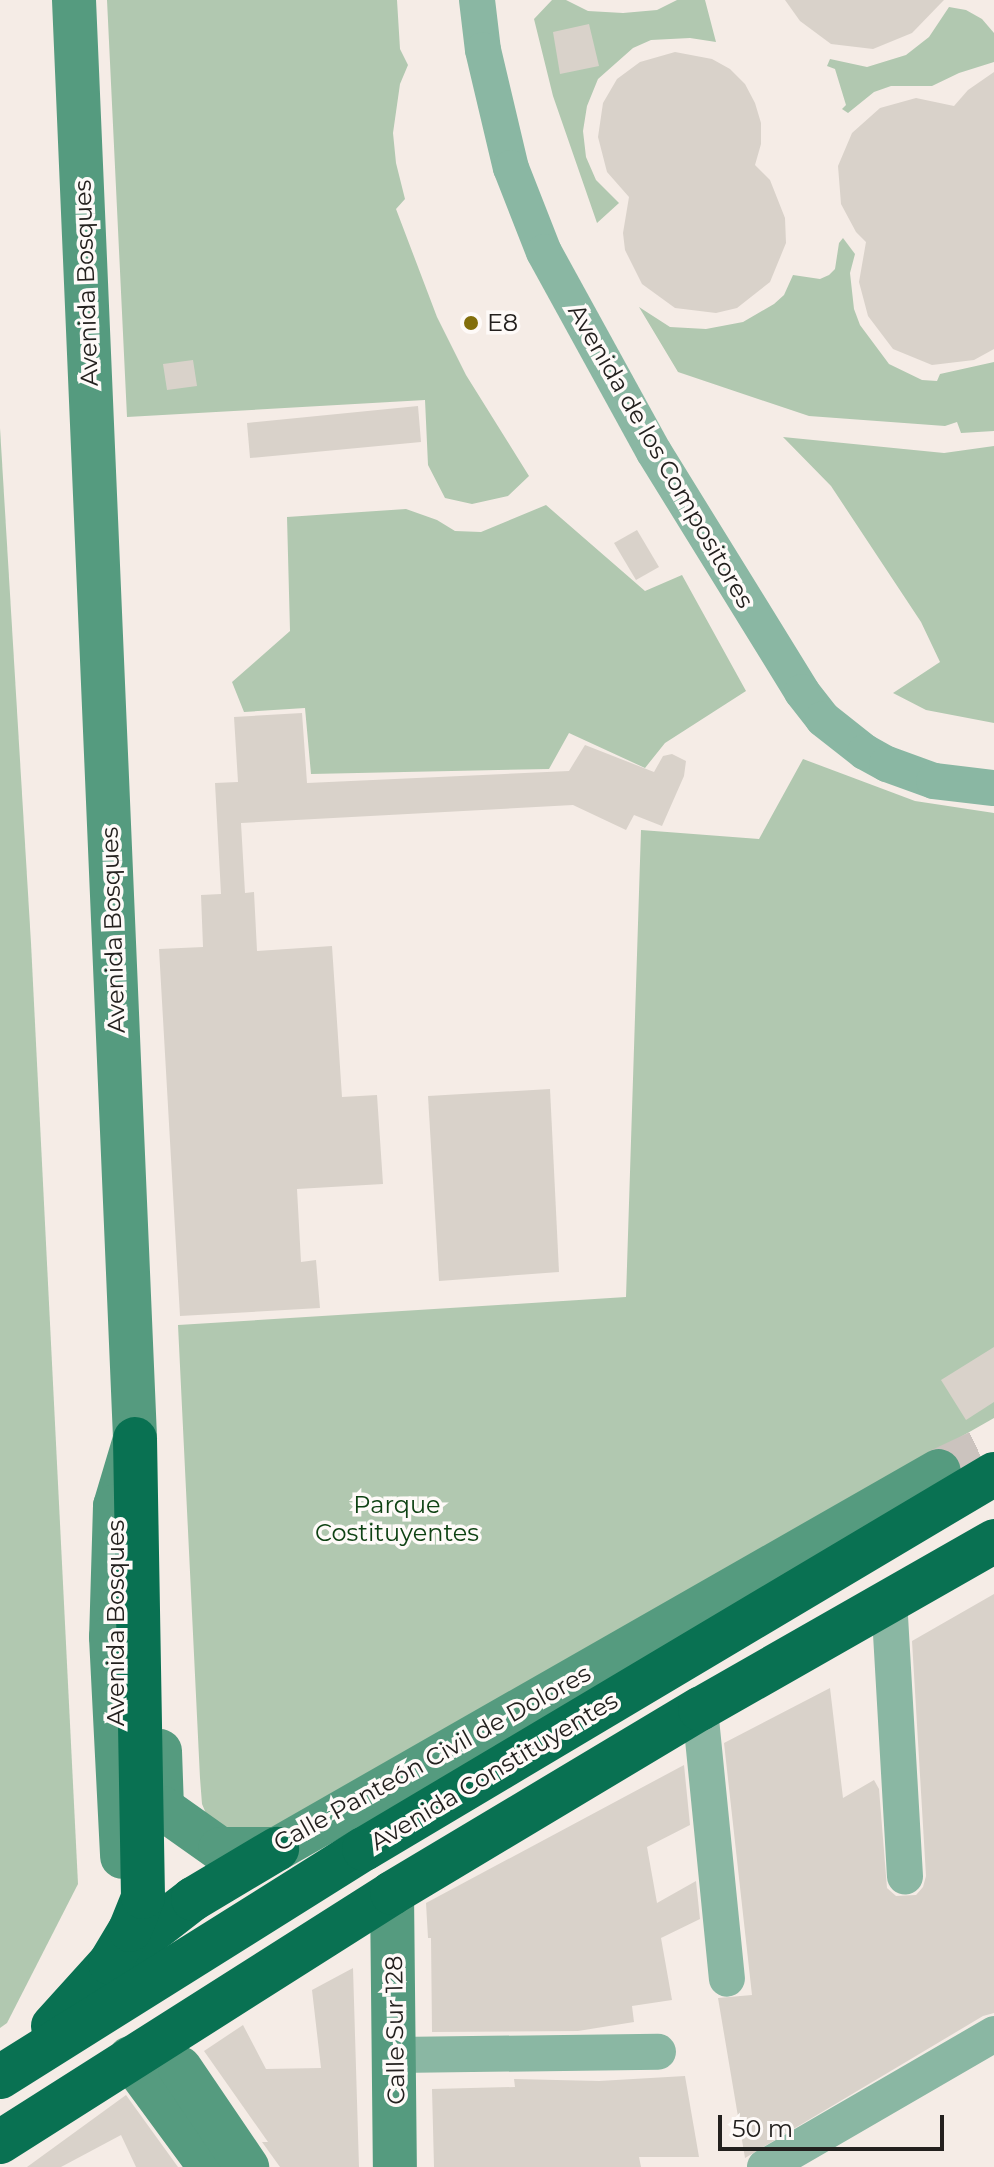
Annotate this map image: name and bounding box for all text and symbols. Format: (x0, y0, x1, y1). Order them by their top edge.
street label: Avenida Bosques (68, 179, 104, 387)
street label: Avenida de los Compositores (562, 299, 760, 613)
place label: E8 (487, 309, 518, 337)
marker: E8 (462, 314, 480, 332)
street label: Avenida Bosques (95, 826, 131, 1034)
park label: Parque Costituyentes (315, 1491, 479, 1547)
street label: Avenida Bosques (102, 1520, 130, 1726)
street label: Calle Panteón Civil de Dolores (268, 1659, 596, 1857)
street label: Avenida Constituyentes (365, 1686, 623, 1856)
street label: Calle Sur 128 (379, 1955, 411, 2105)
scale bar (722, 2099, 948, 2149)
text: 50 m (732, 2114, 793, 2143)

